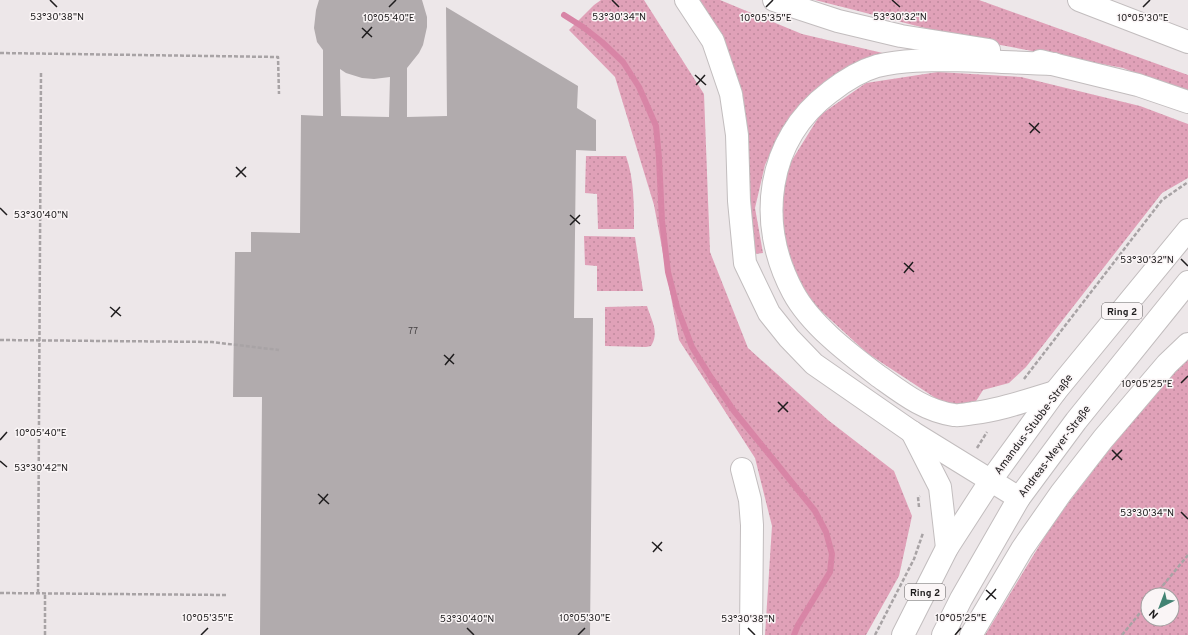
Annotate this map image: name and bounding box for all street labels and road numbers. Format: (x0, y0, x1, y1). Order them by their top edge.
road number: Ring 2 (1102, 303, 1142, 319)
street label: Amandus-Stubbe-Straße (991, 371, 1076, 478)
street label: Andreas-Meyer-Straße (1016, 403, 1094, 500)
road number: Ring 2 (905, 584, 945, 600)

